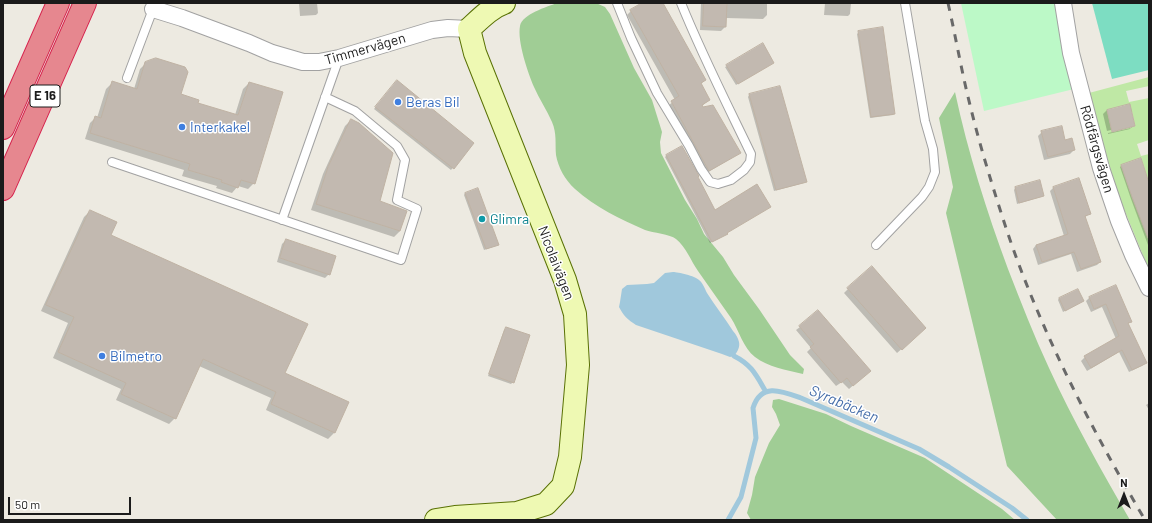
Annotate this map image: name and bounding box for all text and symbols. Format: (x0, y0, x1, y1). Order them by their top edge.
street label: Timmervägen (323, 29, 407, 69)
road number: E 16 (30, 85, 60, 107)
place label: Beras Bil (406, 94, 460, 110)
marker: Beras Bil (393, 97, 403, 107)
street label: Rödfärgsvägen (1076, 103, 1118, 195)
place label: Interkakel (190, 119, 250, 135)
marker: Interkakel (177, 122, 187, 132)
place label: Glimra (490, 211, 529, 227)
marker: Glimra (477, 214, 487, 224)
street label: Nicolaivägen (534, 224, 578, 302)
place label: Bilmetro (110, 348, 162, 364)
marker: Bilmetro (97, 351, 107, 361)
water label: Syrabäcken (807, 381, 881, 427)
north arrow (1104, 475, 1144, 515)
text: N (1120, 476, 1128, 489)
scale bar (10, 489, 133, 515)
text: 50 m (15, 497, 40, 511)

